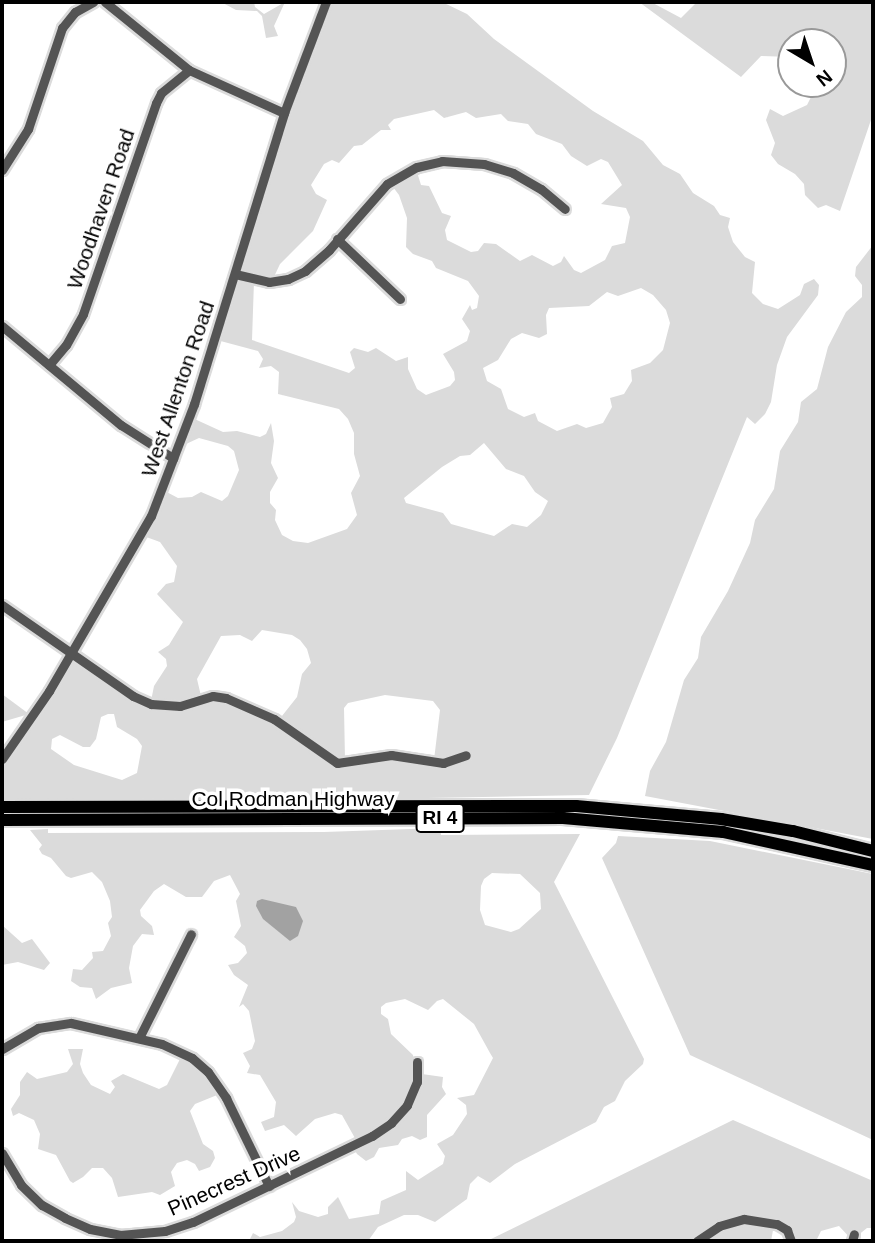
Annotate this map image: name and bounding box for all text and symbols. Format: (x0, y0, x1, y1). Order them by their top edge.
north arrow (777, 28, 847, 98)
text: N (812, 66, 836, 91)
street label: Woodhaven Road (62, 126, 140, 292)
street label: West Allenton Road (136, 297, 220, 481)
street label: Col Rodman Highway (191, 786, 395, 812)
road number: RI 4 (416, 803, 464, 834)
street label: Pinecrest Drive (164, 1141, 304, 1221)

